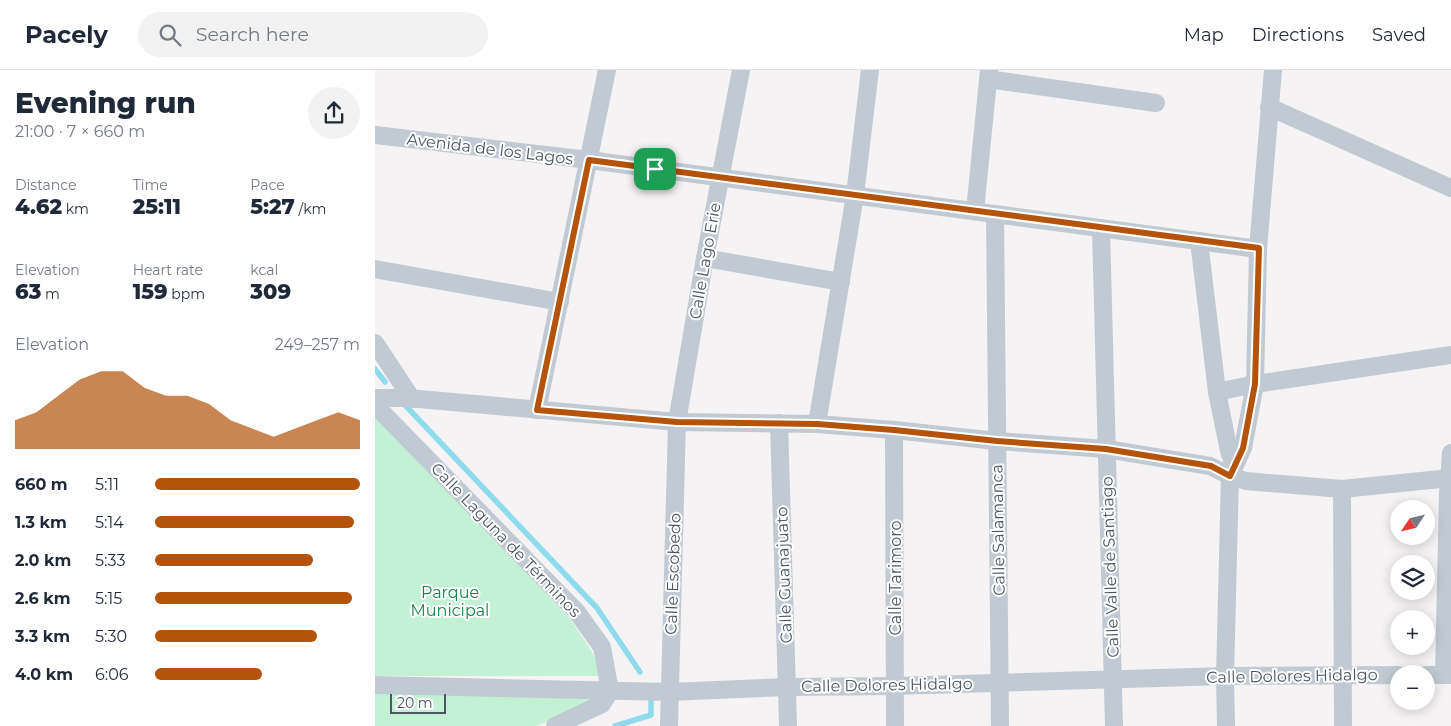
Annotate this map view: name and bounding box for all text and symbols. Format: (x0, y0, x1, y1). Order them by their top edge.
search box (138, 12, 488, 57)
text: Pacely (25, 20, 108, 49)
icon: search (156, 21, 184, 49)
text: Search here (196, 23, 309, 46)
text: Map (1184, 24, 1224, 46)
text: Directions (1252, 24, 1344, 46)
text: Saved (1372, 24, 1426, 46)
text: Evening run (15, 86, 196, 120)
button: share (308, 87, 360, 139)
text: 21:00 · 7 × 660 m (15, 122, 145, 141)
street label: Avenida de los Lagos (406, 129, 574, 169)
pin (634, 148, 676, 190)
icon: arrive (641, 155, 669, 183)
text: Distance (15, 176, 77, 194)
text: Time (133, 176, 168, 194)
text: Pace (250, 176, 285, 194)
text: 4.62 (15, 194, 62, 219)
text: 25:11 (133, 194, 181, 219)
text: 5:27 (250, 194, 295, 219)
text: km (62, 200, 89, 218)
text: /km (295, 200, 326, 218)
street label: Calle Lago Erie (685, 201, 725, 321)
text: Elevation (15, 261, 80, 279)
text: Heart rate (133, 261, 203, 279)
text: kcal (250, 261, 278, 279)
text: 63 (15, 279, 41, 304)
text: 159 (133, 279, 168, 304)
text: 309 (250, 279, 291, 304)
text: m (41, 285, 60, 303)
text: bpm (168, 285, 205, 303)
text: Elevation (15, 335, 89, 354)
text: 249–257 m (275, 335, 360, 354)
street label: Calle Laguna de Términos (427, 459, 585, 621)
street label: Calle Salamanca (987, 464, 1009, 596)
text: 660 m (15, 475, 68, 494)
text: 5:11 (95, 475, 119, 494)
street label: Calle Valle de Santiago (1097, 476, 1123, 658)
north arrow (1390, 500, 1435, 545)
map controls (1390, 500, 1435, 710)
street label: Calle Guanajuato (772, 506, 796, 644)
text: 1.3 km (15, 513, 67, 532)
text: 5:14 (95, 513, 124, 532)
street label: Calle Escobedo (661, 513, 685, 635)
street label: Calle Tarimoro (886, 520, 905, 636)
text: 2.0 km (15, 551, 71, 570)
text: 5:33 (95, 551, 125, 570)
button: layers (1390, 555, 1435, 600)
park label: Parque Municipal (411, 583, 489, 620)
text: 2.6 km (15, 589, 71, 608)
text: 5:15 (95, 589, 122, 608)
button: + (1390, 610, 1435, 655)
text: 3.3 km (15, 627, 70, 646)
text: 5:30 (95, 627, 127, 646)
text: 4.0 km (15, 665, 73, 684)
text: 6:06 (95, 665, 128, 684)
street label: Calle Dolores Hidalgo (1206, 665, 1378, 687)
button: − (1390, 665, 1435, 710)
street label: Calle Dolores Hidalgo (801, 674, 973, 696)
scale bar (390, 691, 446, 714)
text: 20 m (397, 694, 433, 712)

